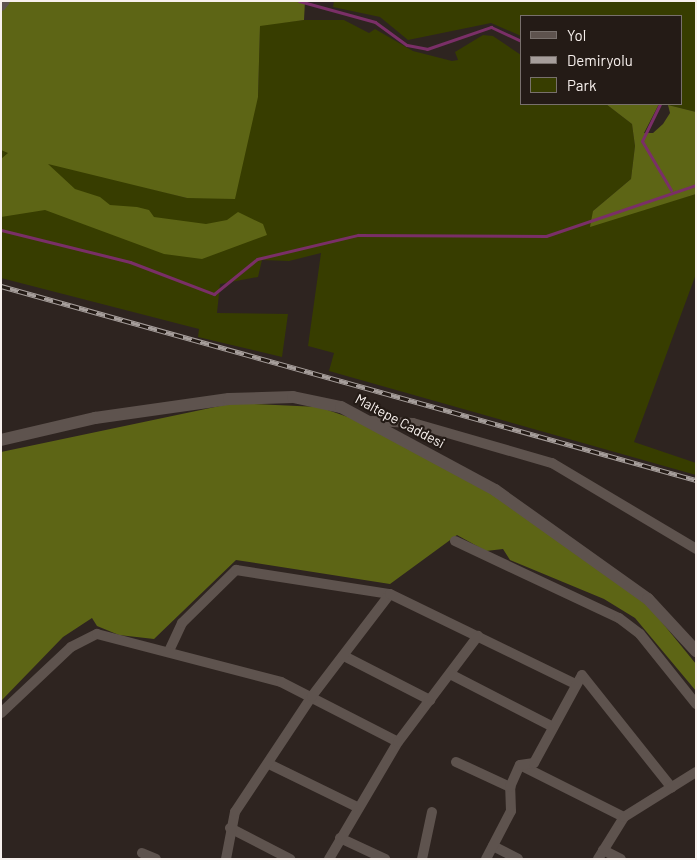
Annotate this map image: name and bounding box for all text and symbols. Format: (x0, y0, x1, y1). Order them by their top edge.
legend (520, 15, 682, 105)
text: Yol (567, 26, 586, 44)
text: Demiryolu (567, 51, 633, 69)
text: Park (567, 76, 596, 94)
street label: Maltepe Caddesi (352, 390, 448, 452)

